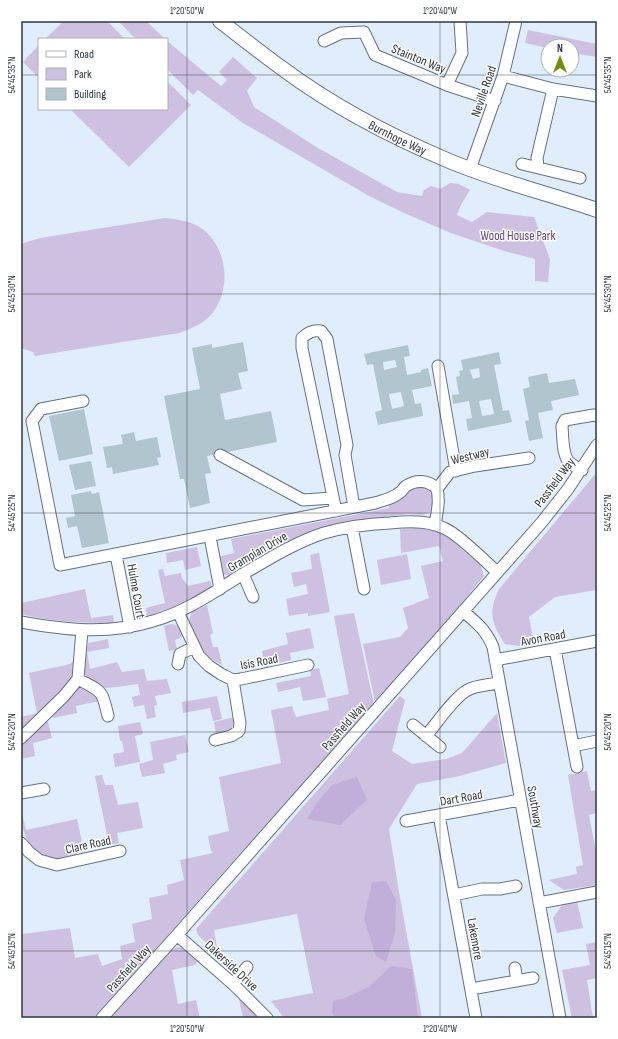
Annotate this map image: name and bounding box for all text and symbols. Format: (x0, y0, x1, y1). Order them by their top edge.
text: 1°20'50"W (170, 5, 205, 17)
text: 1°20'40"W (423, 5, 458, 17)
legend (38, 38, 168, 110)
north arrow (540, 38, 580, 78)
street label: Stainton Way (389, 41, 448, 77)
text: N (557, 42, 563, 55)
text: Road (74, 47, 94, 62)
text: 54°45'35"N (6, 57, 18, 93)
text: 54°45'35"N (602, 57, 614, 93)
street label: Neville Road (468, 64, 500, 119)
text: Park (74, 67, 92, 82)
text: Building (74, 87, 106, 102)
street label: Burnhope Way (366, 117, 429, 159)
park label: Wood House Park (481, 228, 555, 244)
text: 54°45'30"N (6, 275, 18, 313)
text: 54°45'30"N (602, 275, 614, 313)
street label: Westway (449, 443, 491, 468)
street label: Passfield Way (531, 454, 579, 511)
text: 54°45'25"N (6, 495, 18, 531)
text: 54°45'25"N (602, 495, 614, 531)
street label: Grampian Drive (225, 528, 290, 575)
street label: Hulme Court (123, 563, 149, 620)
street label: Avon Road (519, 626, 567, 650)
street label: Isis Road (239, 650, 279, 673)
street label: Passfield Way (319, 699, 369, 754)
text: 54°45'20"N (6, 714, 18, 751)
text: 54°45'20"N (602, 714, 614, 751)
street label: Southway (523, 785, 547, 830)
street label: Dart Road (439, 786, 484, 810)
street label: Clare Road (64, 832, 112, 858)
street label: Lakemore (463, 917, 487, 961)
text: 54°45'15"N (6, 933, 18, 969)
text: 54°45'15"N (602, 933, 614, 969)
street label: Oakerside Drive (201, 937, 261, 995)
street label: Passfield Way (103, 942, 154, 996)
text: 1°20'50"W (170, 1023, 205, 1035)
text: 1°20'40"W (423, 1023, 458, 1035)

